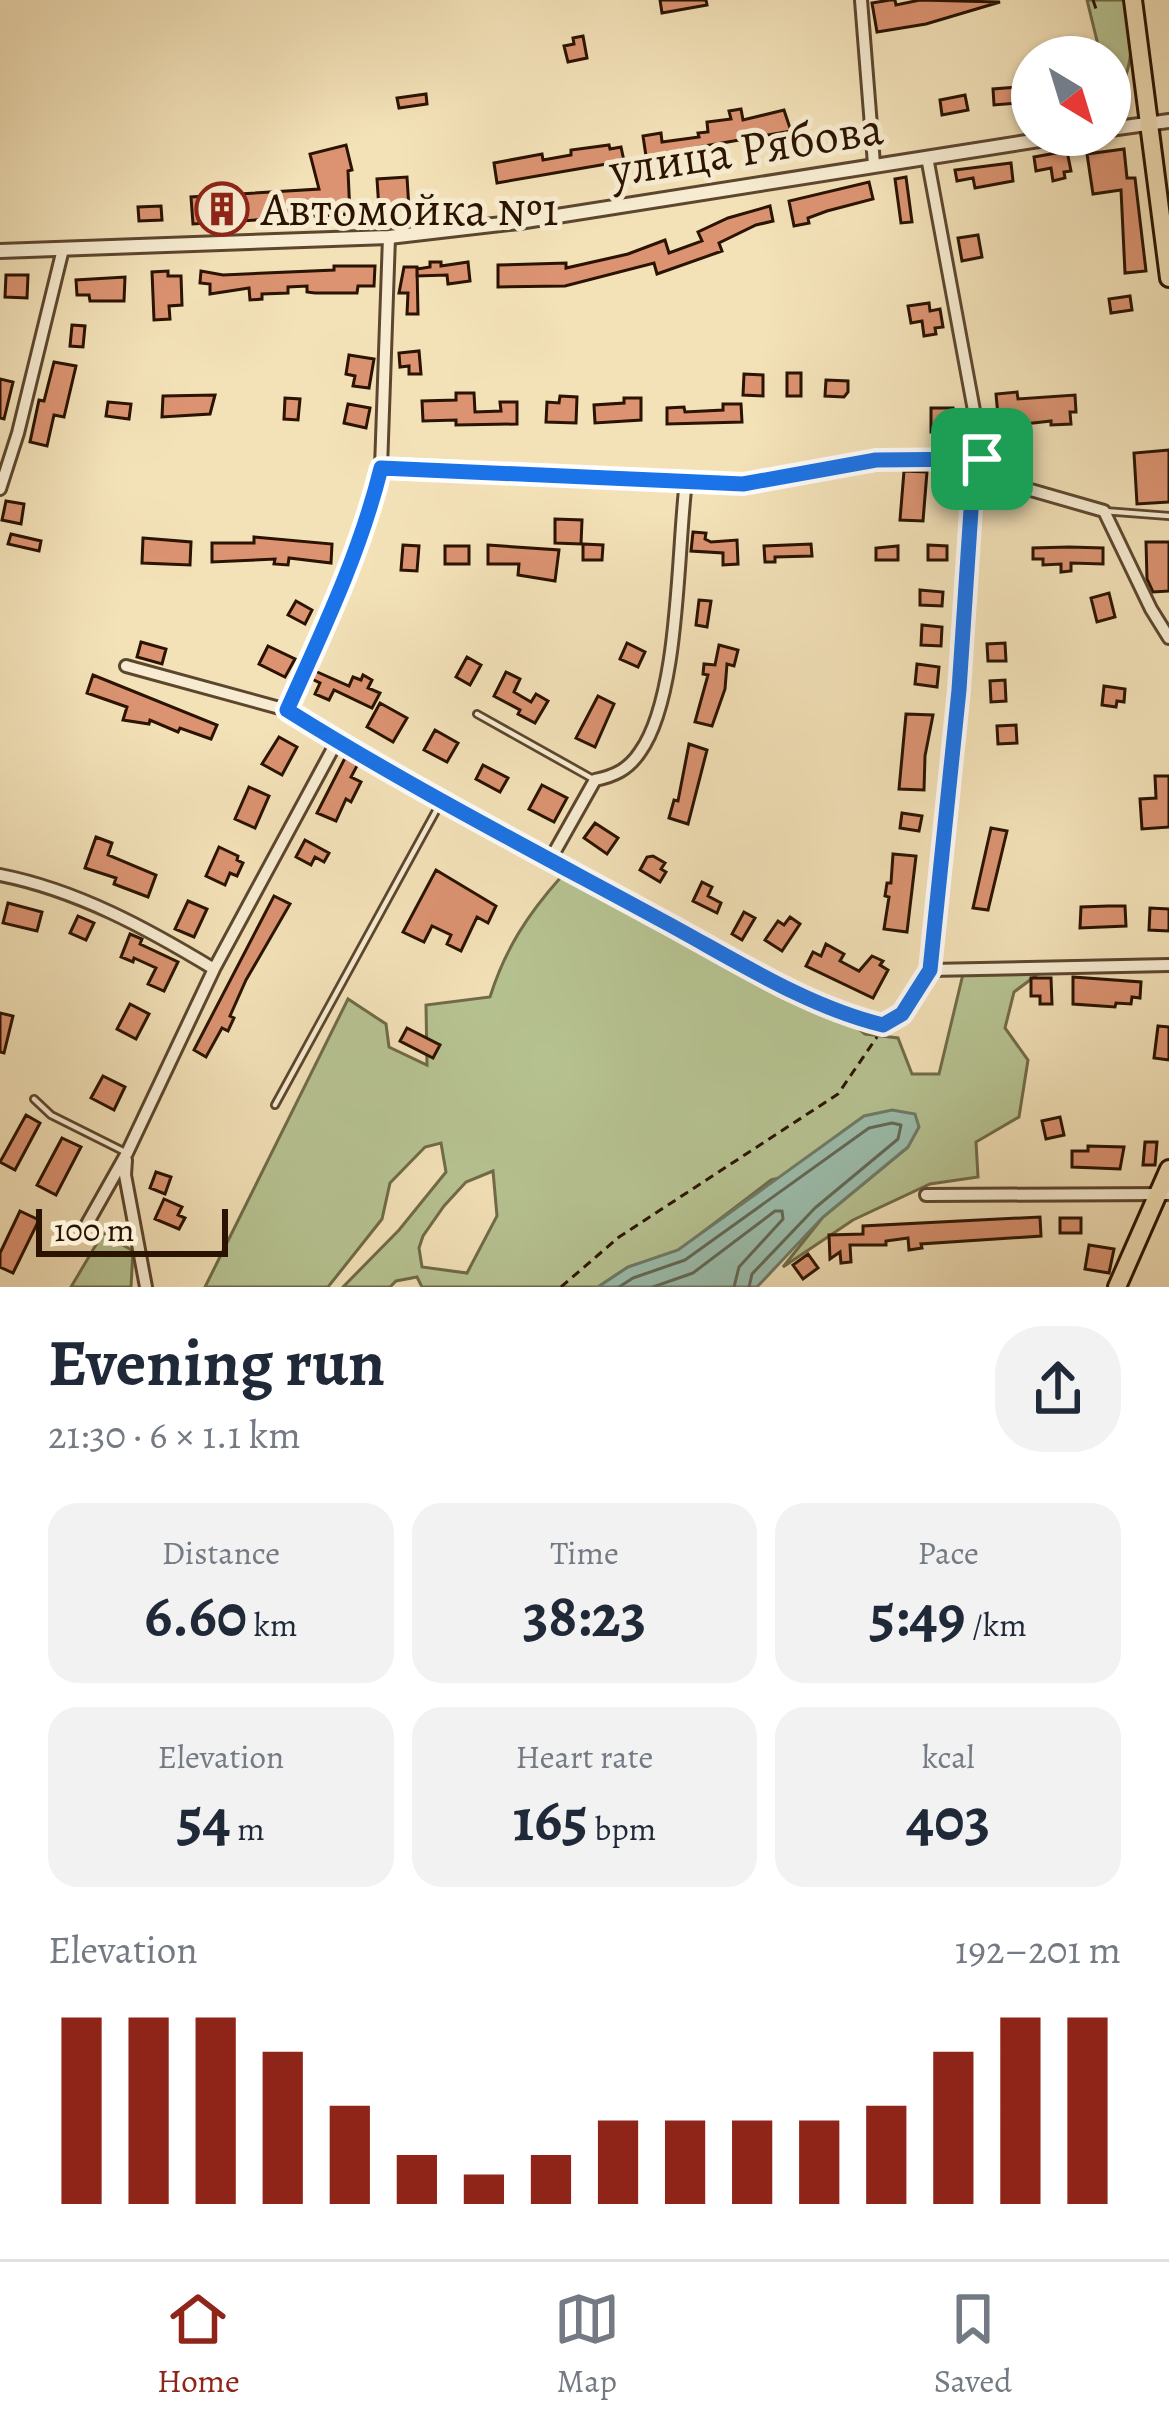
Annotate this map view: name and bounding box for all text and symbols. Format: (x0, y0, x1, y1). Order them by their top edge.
north arrow (1011, 36, 1131, 156)
map controls (1011, 36, 1131, 156)
street label: улица Рябова (603, 95, 888, 203)
place label: Автомойка №1 (260, 176, 559, 242)
building icon: Автомойка №1 (194, 181, 250, 237)
pin (931, 408, 1033, 510)
icon: arrive (949, 426, 1015, 492)
scale bar (36, 1203, 228, 1256)
text: 100 m (54, 1207, 134, 1252)
text: Evening run (48, 1318, 385, 1408)
button: share (995, 1326, 1121, 1452)
text: 21:30 · 6 × 1.1 km (48, 1408, 301, 1461)
text: Distance (162, 1530, 280, 1575)
text: Time (550, 1530, 619, 1575)
text: Pace (918, 1530, 979, 1575)
text: 6.60 (144, 1575, 247, 1657)
text: 38:23 (523, 1575, 646, 1657)
text: 5:49 (870, 1575, 965, 1657)
text: km (247, 1602, 297, 1647)
text: /km (965, 1602, 1027, 1647)
text: Elevation (158, 1734, 284, 1779)
text: Heart rate (516, 1734, 653, 1779)
text: kcal (922, 1734, 975, 1779)
text: 54 (177, 1779, 231, 1861)
text: 165 (513, 1779, 588, 1861)
text: 403 (906, 1779, 990, 1861)
text: m (231, 1806, 265, 1851)
text: bpm (588, 1806, 656, 1851)
text: Elevation (48, 1923, 198, 1976)
text: 192–201 m (955, 1923, 1121, 1976)
tab: Home (157, 2286, 240, 2403)
tab: Map (554, 2286, 620, 2403)
tab: Saved (934, 2286, 1012, 2403)

